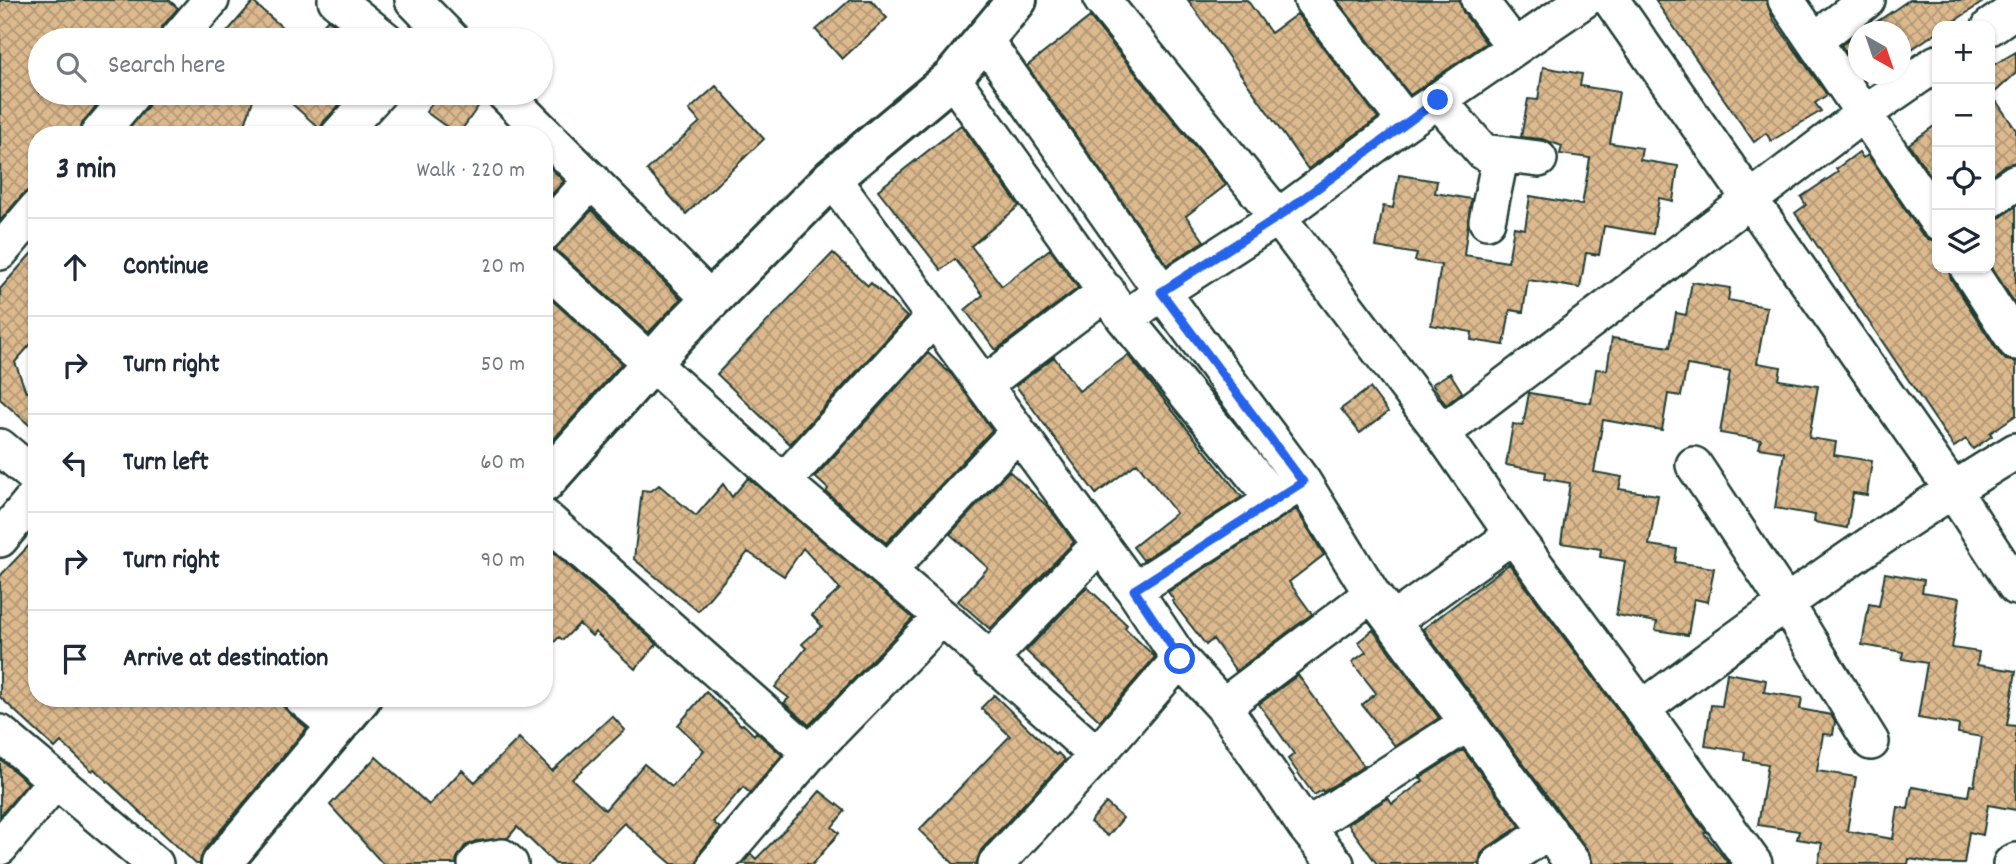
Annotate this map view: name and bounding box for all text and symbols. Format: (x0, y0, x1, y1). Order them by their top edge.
north arrow (1848, 21, 1911, 84)
map controls (1932, 21, 1995, 273)
button: + (1932, 21, 1995, 84)
search box (28, 28, 553, 105)
icon: search (52, 48, 90, 86)
text: Search here (108, 48, 226, 85)
route end (1422, 84, 1453, 115)
button: − (1932, 84, 1995, 147)
button: locate (1932, 147, 1995, 210)
text: 3 min (56, 150, 116, 193)
text: Walk · 220 m (417, 155, 525, 188)
button: layers (1932, 210, 1995, 273)
icon: ahead (56, 248, 94, 286)
text: Continue (123, 249, 208, 286)
text: 20 m (481, 251, 525, 284)
icon: right (56, 346, 94, 384)
text: Turn right (123, 347, 220, 384)
text: 50 m (481, 349, 525, 382)
icon: left (56, 444, 94, 482)
text: Turn left (123, 445, 209, 482)
text: 60 m (480, 447, 525, 480)
icon: right (56, 542, 94, 580)
text: Turn right (123, 543, 220, 580)
text: 90 m (481, 545, 525, 578)
icon: arrive (56, 640, 94, 678)
text: Arrive at destination (123, 641, 328, 678)
route start (1164, 643, 1195, 674)

